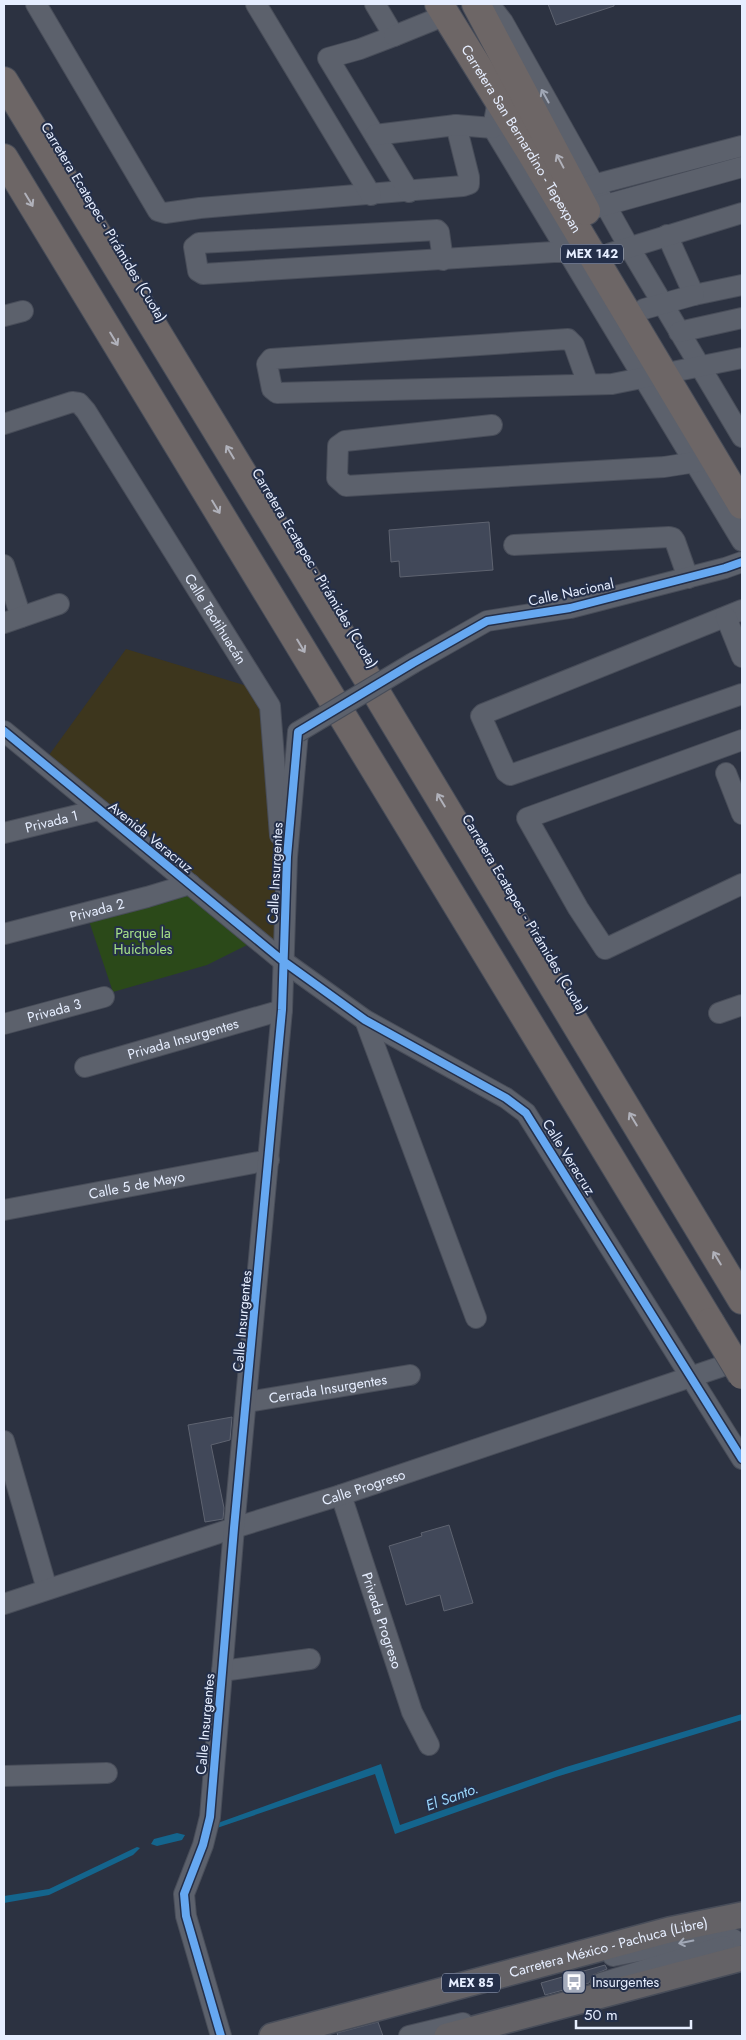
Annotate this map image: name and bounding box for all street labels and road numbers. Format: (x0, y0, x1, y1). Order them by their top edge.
street label: Carretera San Bernardino - Tepexpan (456, 41, 587, 237)
street label: Carretera Ecatepec - Pirámides (Cuota) (36, 118, 172, 326)
road number: MEX 142 (561, 244, 623, 264)
street label: Carretera Ecatepec - Pirámides (Cuota) (247, 464, 383, 672)
street label: Calle Teotihuacán (180, 570, 251, 668)
street label: Calle Nacional (526, 573, 616, 611)
street label: Avenida Veracruz (104, 797, 198, 878)
street label: Privada 1 (23, 805, 80, 837)
street label: Carretera Ecatepec - Pirámides (Cuota) (457, 810, 593, 1018)
street label: Calle Insurgentes (262, 822, 288, 924)
street label: Privada 2 (67, 893, 126, 927)
street label: Privada 3 (25, 993, 84, 1027)
street label: Privada Insurgentes (125, 1013, 241, 1064)
street label: Calle Veracruz (538, 1115, 601, 1199)
street label: Calle 5 de Mayo (87, 1166, 187, 1204)
street label: Calle Insurgentes (228, 1269, 256, 1372)
street label: Cerrada Insurgentes (267, 1369, 389, 1408)
street label: Calle Progreso (319, 1464, 408, 1510)
street label: Privada Progreso (357, 1570, 407, 1672)
street label: Calle Insurgentes (191, 1672, 219, 1775)
street label: Carretera México - Pachuca (Libre) (507, 1912, 710, 1982)
road number: MEX 85 (442, 1974, 500, 1992)

